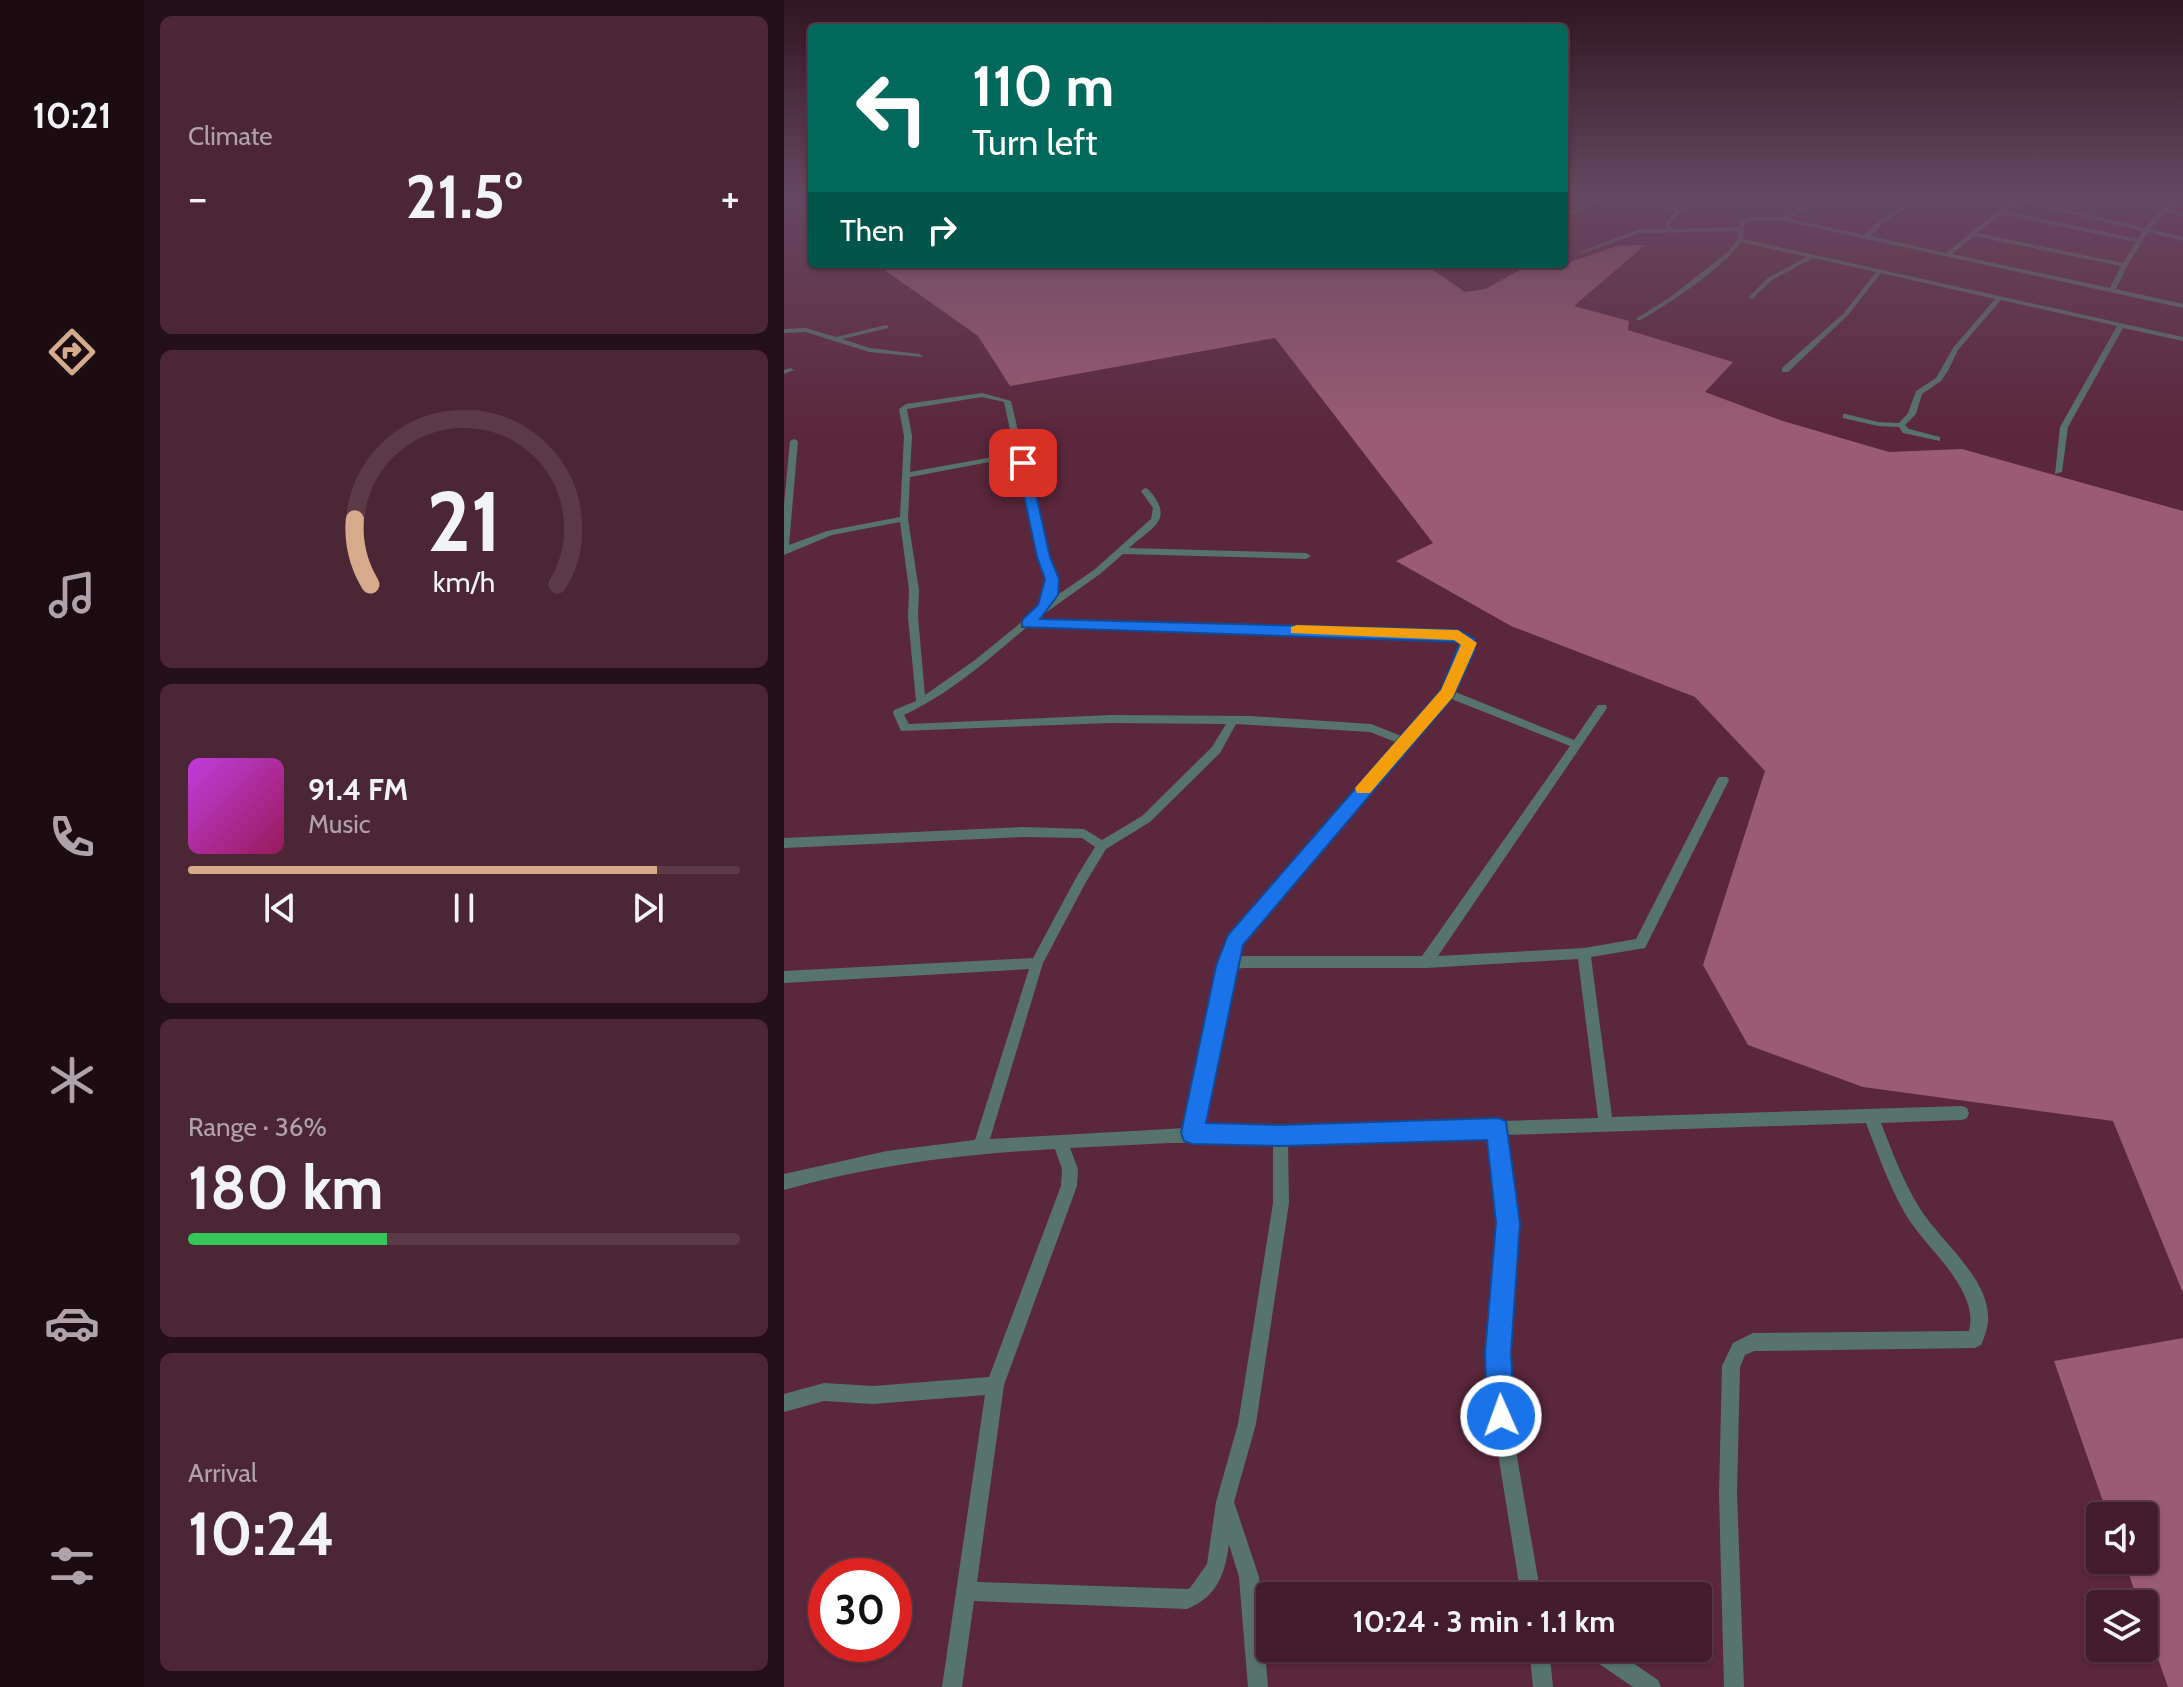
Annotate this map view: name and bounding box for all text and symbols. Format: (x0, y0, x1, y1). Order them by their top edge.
text: 110 m (972, 52, 1114, 120)
icon: left (840, 56, 944, 160)
text: 10:21 (32, 93, 112, 137)
text: Climate (188, 120, 273, 152)
text: Turn left (972, 120, 1097, 164)
text: 21.5° (406, 160, 522, 233)
text: − (188, 171, 207, 224)
text: + (721, 171, 740, 224)
icon: right (920, 208, 964, 252)
text: Then (840, 212, 904, 249)
icon: directions (44, 324, 100, 380)
pin (989, 429, 1057, 497)
icon: arrive (1001, 441, 1045, 485)
text: 21 (427, 471, 501, 572)
text: km/h (433, 564, 495, 599)
icon: music (44, 567, 100, 623)
text: 91.4 FM (308, 771, 408, 808)
text: Music (308, 808, 371, 840)
icon: phone (44, 809, 100, 865)
icon: previous (258, 886, 302, 930)
icon: pause (442, 886, 486, 930)
icon: next (626, 886, 670, 930)
icon: climate (44, 1052, 100, 1108)
text: Range · 36% (188, 1111, 327, 1143)
text: 180 km (188, 1151, 383, 1224)
icon: car (44, 1295, 100, 1351)
position arrow (1459, 1374, 1543, 1458)
text: Arrival (188, 1457, 257, 1489)
text: 10:24 (188, 1497, 335, 1570)
map controls (2086, 1502, 2158, 1662)
button: sound (2086, 1502, 2158, 1574)
icon: filters (44, 1538, 100, 1594)
speed limit sign: 30 (808, 1558, 912, 1662)
button: layers (2086, 1590, 2158, 1662)
text: 10:24 · 3 min · 1.1 km (1353, 1603, 1615, 1640)

